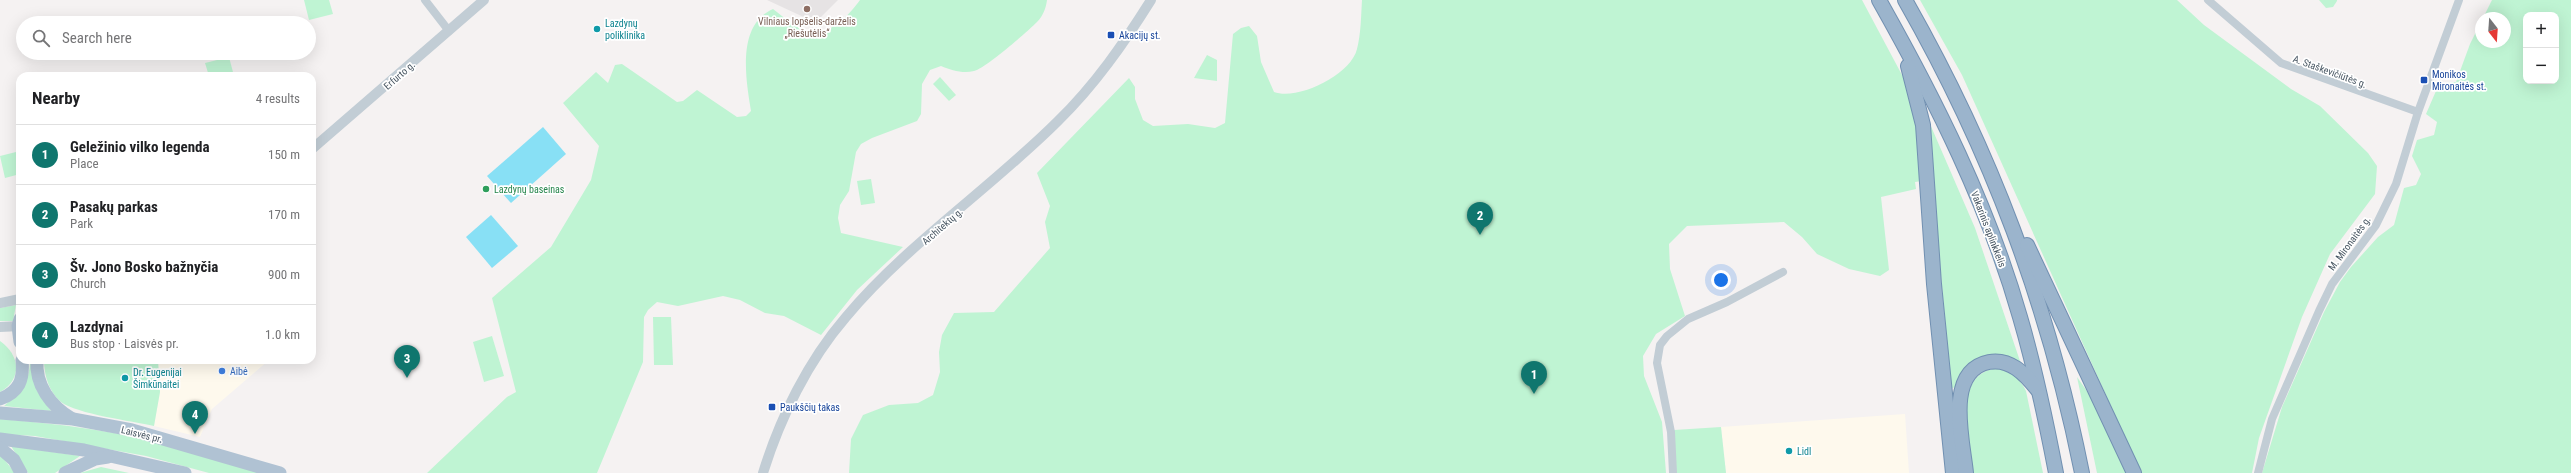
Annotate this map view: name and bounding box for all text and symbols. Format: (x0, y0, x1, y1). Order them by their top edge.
marker: Vilniaus lopšelis-darželis „Riešutėlis“ (802, 4, 812, 14)
north arrow (2475, 12, 2511, 48)
map controls (2523, 12, 2559, 84)
button: + (2523, 12, 2559, 48)
search box (16, 16, 316, 60)
place label: Vilniaus lopšelis-darželis „Riešutėlis“ (758, 16, 856, 39)
place label: Lazdynų poliklinika (605, 18, 645, 41)
marker: Lazdynų poliklinika (592, 24, 602, 34)
icon: search (30, 27, 52, 49)
text: Search here (62, 29, 132, 47)
marker: Akacijų st. (1106, 30, 1116, 40)
place label: Akacijų st. (1119, 30, 1161, 41)
button: − (2523, 48, 2559, 84)
street label: A. Staškevičiūtės g. (2291, 53, 2368, 90)
street label: Erfurto g. (382, 59, 417, 92)
place label: Monikos Mironaitės st. (2432, 69, 2486, 92)
marker: Monikos Mironaitės st. (2419, 75, 2429, 85)
text: Nearby (32, 88, 80, 108)
text: 4 results (256, 91, 300, 106)
text: Geležinio vilko legenda (70, 138, 210, 156)
text: 1 (42, 147, 48, 162)
text: 150 m (268, 147, 300, 162)
text: Place (70, 156, 99, 171)
marker: Lazdynų baseinas (481, 184, 491, 194)
place label: Lazdynų baseinas (494, 184, 565, 195)
street label: Vakarinis aplinkkelis (1969, 190, 2008, 269)
text: Pasakų parkas (70, 198, 158, 216)
pin: 2 (1467, 202, 1493, 235)
street label: Architektų g. (920, 206, 965, 247)
text: 2 (42, 207, 48, 222)
text: 170 m (268, 207, 300, 222)
street label: M. Mironaitės g. (2326, 214, 2373, 273)
text: Park (70, 216, 93, 231)
text: Šv. Jono Bosko bažnyčia (70, 258, 218, 276)
text: 3 (42, 267, 48, 282)
text: 900 m (268, 267, 300, 282)
your location (1711, 270, 1731, 290)
text: Church (70, 276, 106, 291)
text: Lazdynai (70, 318, 123, 336)
text: 4 (42, 327, 48, 342)
text: 1.0 km (265, 327, 300, 342)
text: Bus stop · Laisvės pr. (70, 336, 179, 351)
pin: 3 (394, 345, 420, 378)
pin: 1 (1521, 361, 1547, 394)
marker: Aibė (217, 366, 227, 376)
place label: Aibė (230, 366, 248, 377)
place label: Dr. Eugenijai Šimkūnaitei (133, 367, 182, 390)
marker: Dr. Eugenijai Šimkūnaitei (120, 373, 130, 383)
pin: 4 (182, 401, 208, 434)
marker: Paukščių takas (767, 402, 777, 412)
place label: Paukščių takas (780, 402, 840, 413)
street label: Laisvės pr. (120, 424, 164, 445)
marker: Lidl (1784, 446, 1794, 456)
place label: Lidl (1797, 446, 1811, 457)

